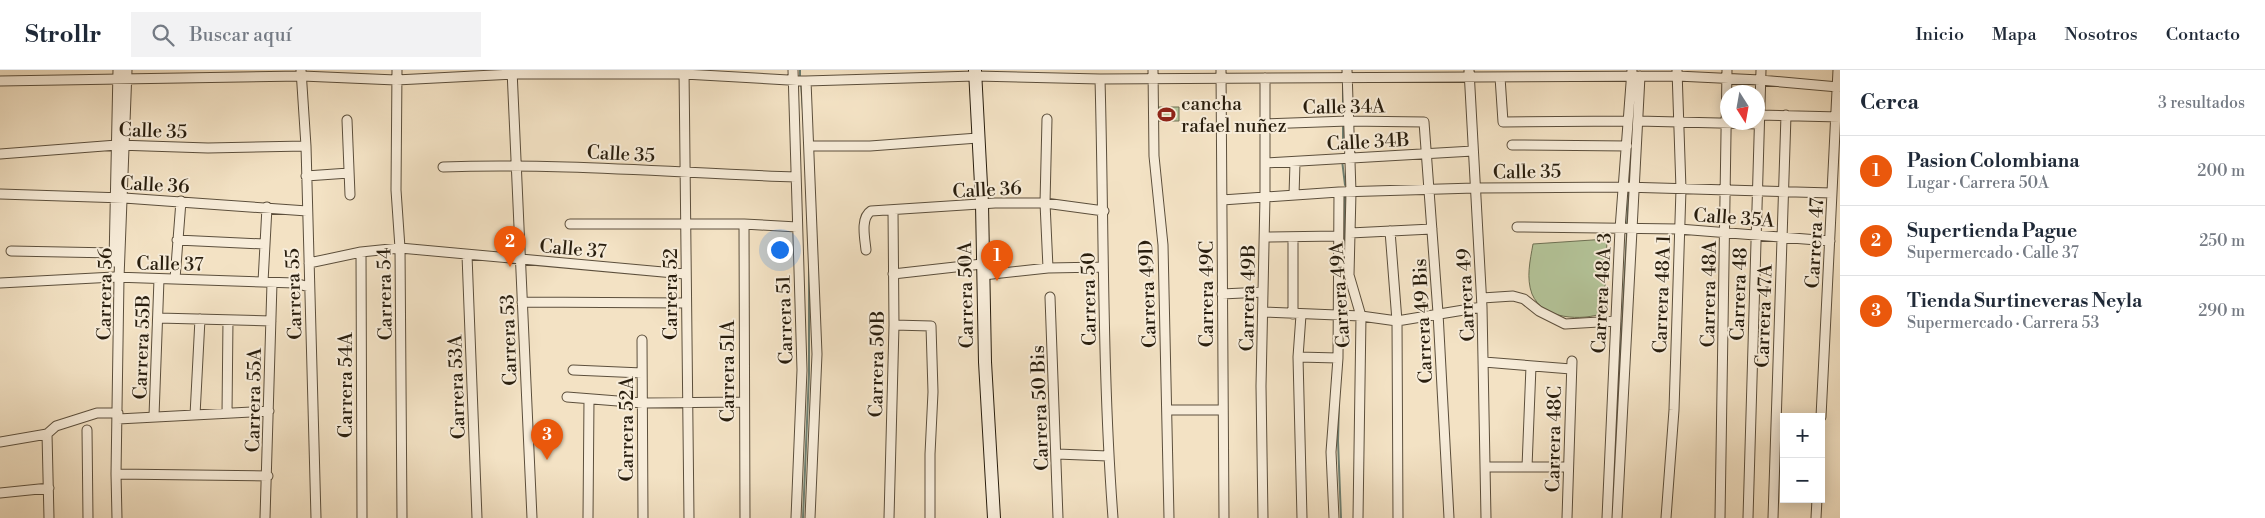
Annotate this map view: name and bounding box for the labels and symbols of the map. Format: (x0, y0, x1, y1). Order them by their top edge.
north arrow (1720, 85, 1765, 130)
place label: cancha rafael nuñez (1181, 92, 1287, 138)
street label: Calle 34A (1303, 94, 1386, 120)
sports icon: cancha rafael nuñez (1157, 104, 1177, 124)
street label: Calle 35 (118, 118, 188, 144)
street label: Calle 34B (1326, 128, 1410, 156)
street label: Calle 35 (586, 140, 656, 168)
street label: Calle 35 (1493, 159, 1561, 185)
street label: Calle 36 (120, 171, 190, 199)
street label: Calle 36 (952, 176, 1022, 204)
street label: Carrera 47 (1801, 197, 1829, 289)
street label: Calle 35A (1692, 203, 1776, 233)
pin: 2 (494, 226, 526, 267)
street label: Carrera 48A 3 (1587, 232, 1617, 354)
street label: Calle 37 (538, 234, 608, 264)
street label: Carrera 48A 1 (1648, 234, 1676, 354)
your location (767, 237, 793, 263)
street label: Carrera 50A (953, 240, 979, 349)
pin: 1 (981, 240, 1013, 281)
street label: Carrera 49D (1134, 240, 1162, 348)
street label: Carrera 49A (1324, 240, 1356, 349)
street label: Carrera 48A (1696, 240, 1722, 348)
street label: Carrera 49C (1195, 241, 1219, 347)
street label: Carrera 49B (1235, 244, 1261, 352)
street label: Carrera 54 (372, 247, 398, 341)
street label: Carrera 48 (1725, 247, 1753, 341)
street label: Carrera 56 (92, 248, 118, 341)
street label: Carrera 55 (280, 248, 308, 340)
street label: Carrera 52 (659, 248, 683, 340)
street label: Carrera 49 (1452, 248, 1480, 342)
street label: Calle 37 (136, 251, 204, 277)
street label: Carrera 50 (1076, 252, 1102, 346)
street label: Carrera 49 Bis (1408, 258, 1438, 384)
street label: Carrera 47A (1750, 263, 1778, 368)
street label: Carrera 51 (771, 275, 799, 365)
street label: Carrera 55B (128, 294, 156, 400)
street label: Carrera 53 (495, 294, 523, 386)
street label: Carrera 50B (864, 310, 890, 418)
street label: Carrera 51A (716, 319, 740, 422)
street label: Carrera 54A (334, 331, 358, 438)
street label: Carrera 53A (443, 333, 471, 440)
street label: Carrera 50 Bis (1026, 345, 1054, 471)
street label: Carrera 55A (241, 347, 267, 452)
street label: Carrera 52A (615, 376, 639, 481)
street label: Carrera 48C (1541, 386, 1567, 493)
pin: 3 (531, 419, 563, 460)

